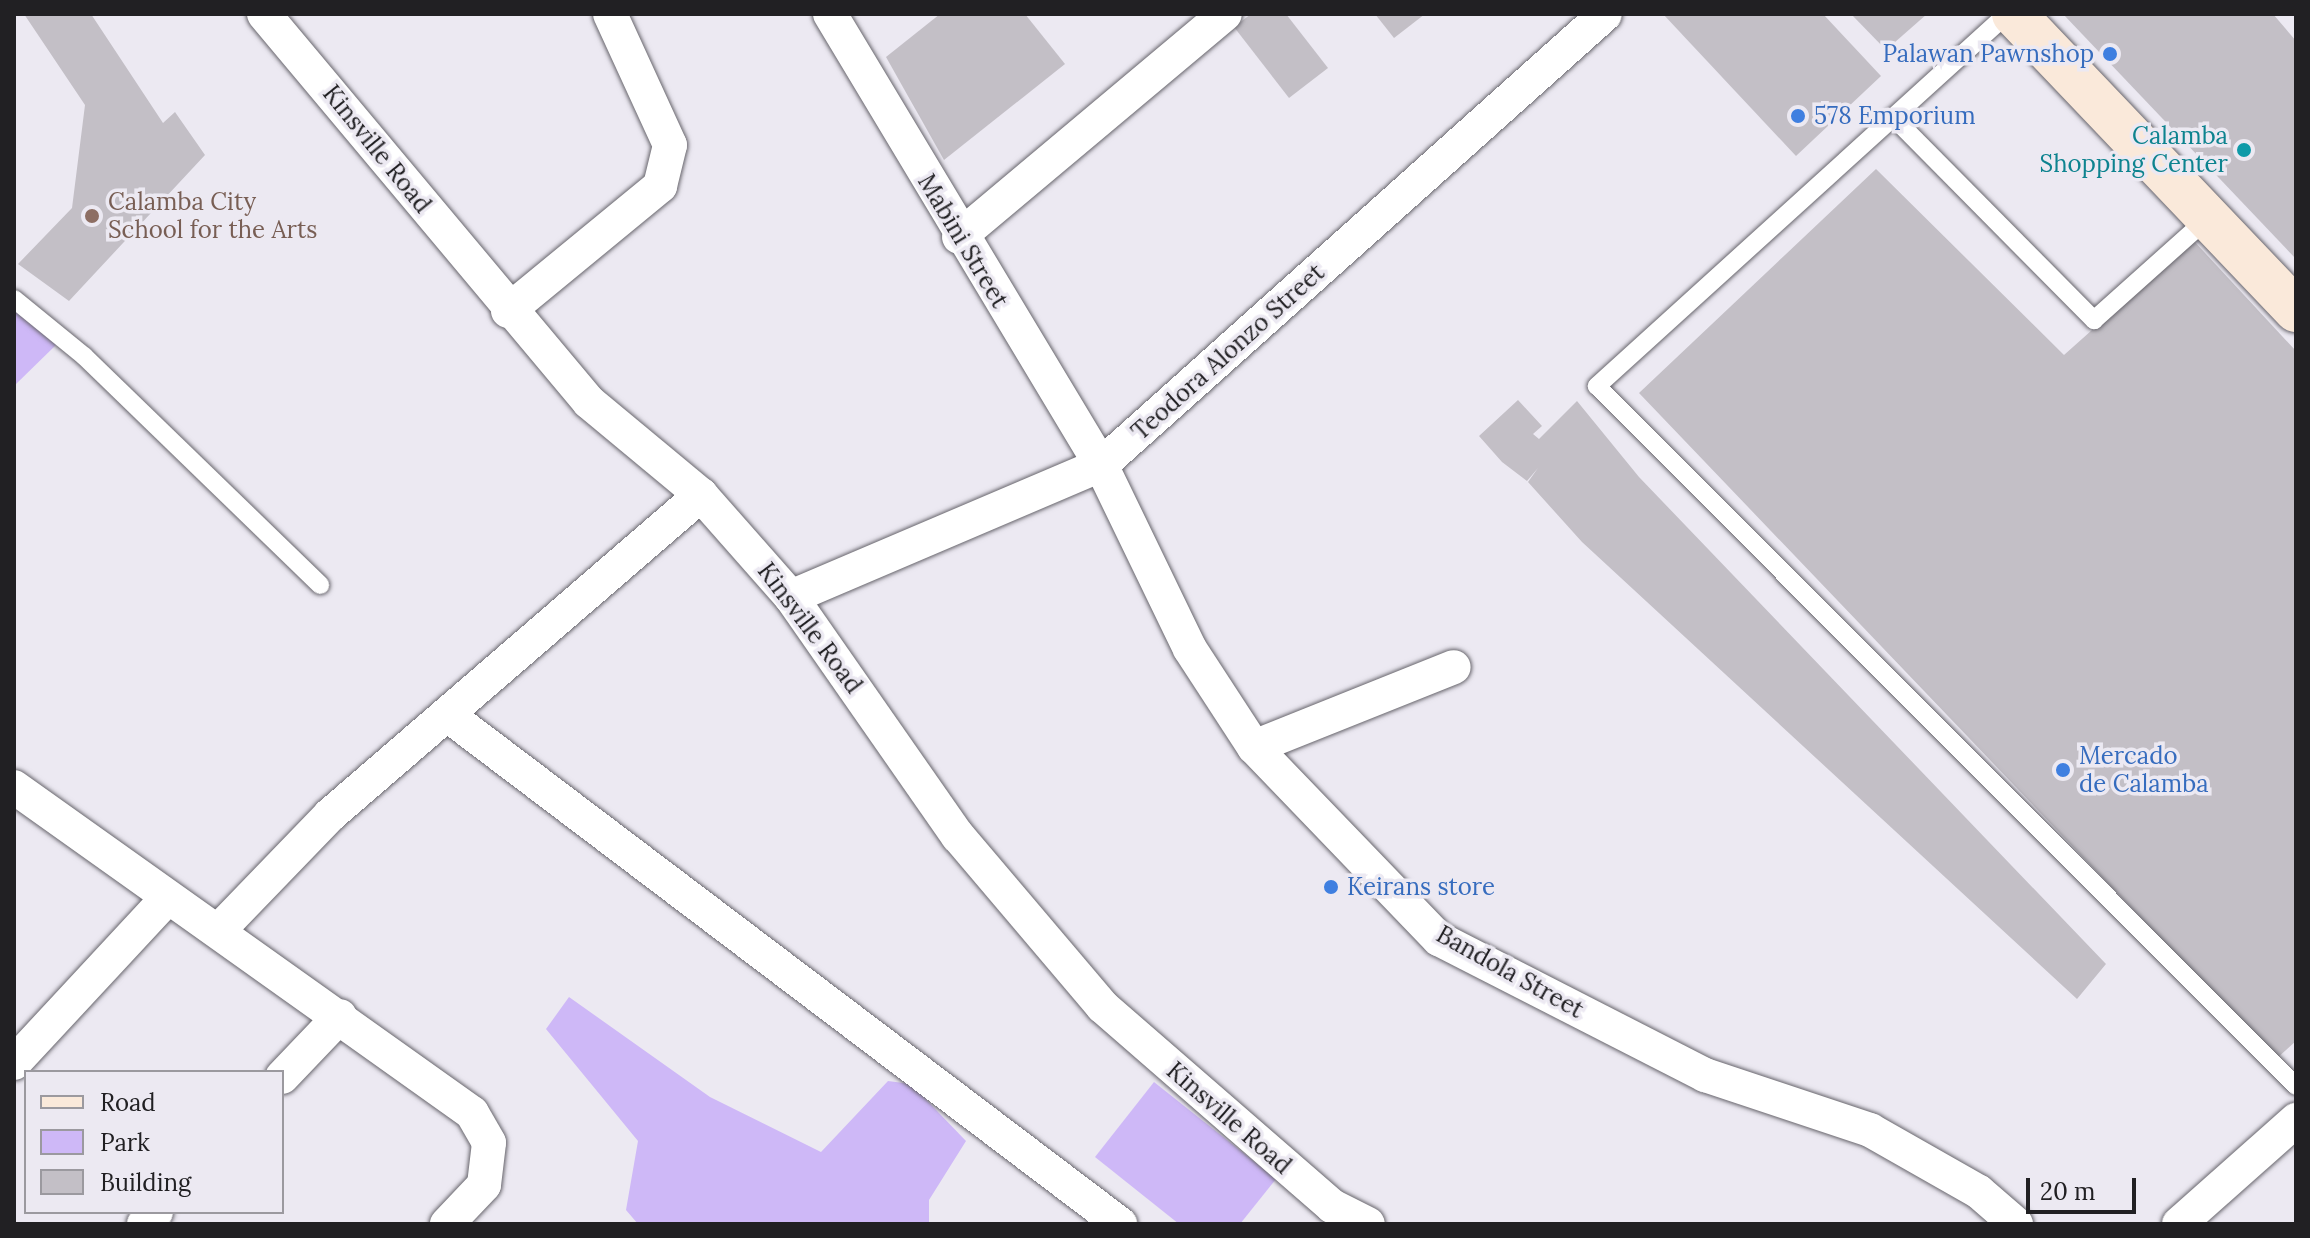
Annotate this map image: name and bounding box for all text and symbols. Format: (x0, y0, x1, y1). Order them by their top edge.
place label: Palawan Pawnshop (1882, 40, 2094, 68)
marker: Palawan Pawnshop (2101, 45, 2119, 63)
street label: Kinsville Road (317, 79, 437, 219)
place label: 578 Emporium (1814, 102, 1976, 130)
marker: 578 Emporium (1789, 107, 1807, 125)
place label: Calamba Shopping Center (2040, 122, 2228, 178)
marker: Calamba Shopping Center (2235, 141, 2253, 159)
street label: Mabini Street (912, 169, 1014, 313)
place label: Calamba City School for the Arts (108, 188, 317, 244)
marker: Calamba City School for the Arts (83, 207, 101, 225)
street label: Teodora Alonzo Street (1126, 258, 1330, 446)
street label: Kinsville Road (752, 557, 868, 699)
place label: Mercado de Calamba (2079, 742, 2209, 798)
marker: Mercado de Calamba (2054, 761, 2072, 779)
place label: Keirans store (1347, 873, 1495, 901)
marker: Keirans store (1322, 878, 1340, 896)
street label: Bandola Street (1432, 920, 1588, 1024)
street label: Kinsville Road (1161, 1056, 1297, 1180)
legend (24, 1070, 284, 1214)
text: Road (100, 1087, 156, 1118)
text: Park (100, 1127, 150, 1158)
scale bar (2030, 1162, 2140, 1212)
text: Building (100, 1167, 191, 1198)
text: 20 m (2040, 1176, 2096, 1207)

